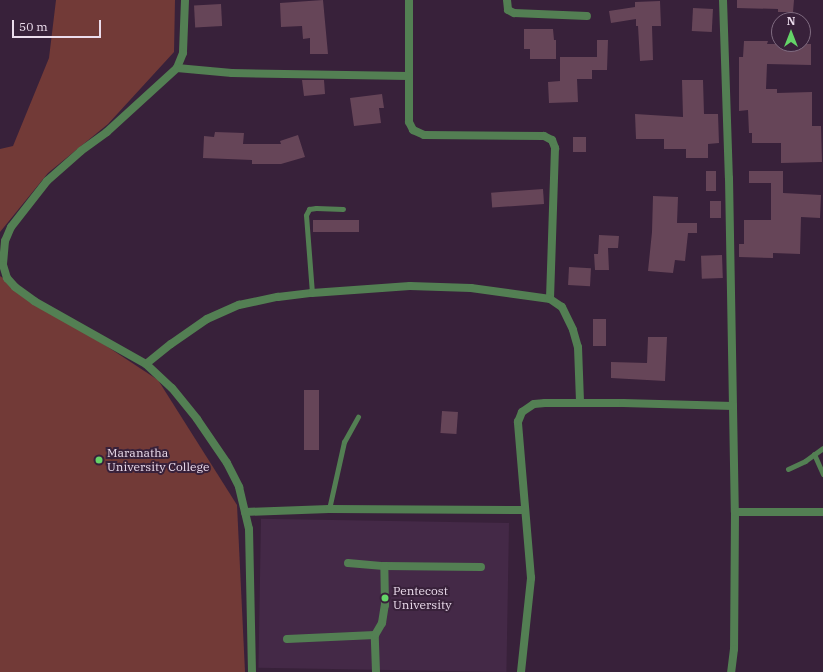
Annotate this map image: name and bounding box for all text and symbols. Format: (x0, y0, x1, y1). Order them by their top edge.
scale bar (14, 12, 103, 38)
north arrow (771, 12, 811, 52)
text: N (787, 14, 795, 28)
text: 50 m (19, 19, 48, 34)
place label: Maranatha University College (107, 446, 209, 474)
marker: Maranatha University College (94, 455, 104, 465)
place label: Pentecost University (393, 584, 452, 612)
marker: Pentecost University (380, 593, 390, 603)

